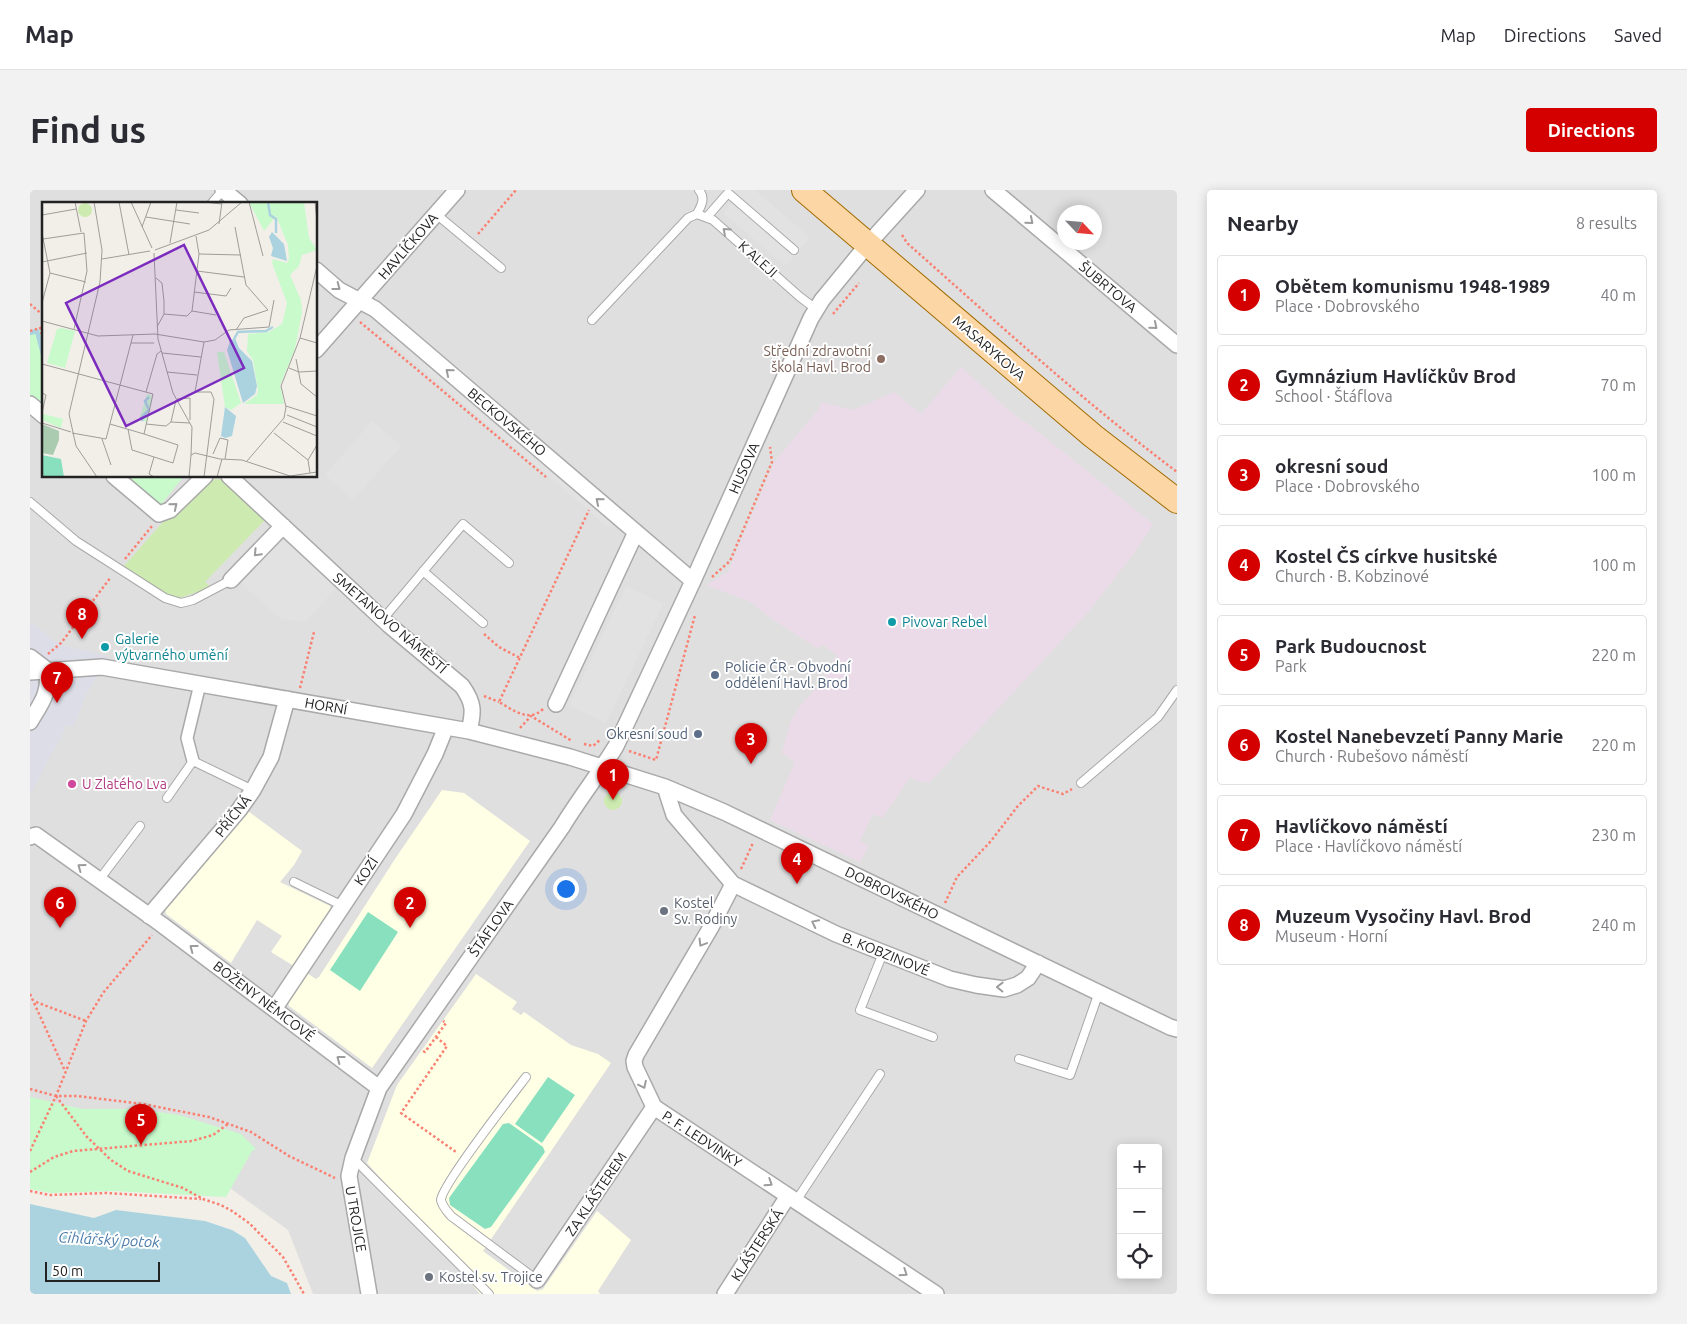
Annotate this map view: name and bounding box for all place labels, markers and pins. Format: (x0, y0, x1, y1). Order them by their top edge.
place label: Střední zdravotní škola Havl. Brod (763, 343, 872, 375)
marker: Střední zdravotní škola Havl. Brod (875, 353, 887, 365)
pin: 8 (66, 598, 98, 639)
place label: Pivovar Rebel (902, 614, 988, 630)
marker: Pivovar Rebel (886, 616, 898, 628)
place label: Galerie výtvarného umění (115, 631, 229, 663)
marker: Galerie výtvarného umění (99, 641, 111, 653)
place label: Policie ČR - Obvodní oddělení Havl. Brod (725, 658, 851, 691)
pin: 7 (41, 662, 73, 703)
marker: Policie ČR - Obvodní oddělení Havl. Brod (709, 669, 721, 681)
pin: 3 (735, 723, 767, 764)
place label: Okresní soud (606, 726, 688, 742)
marker: Okresní soud (692, 728, 704, 740)
pin: 1 (597, 759, 629, 800)
place label: U Zlatého Lva (82, 776, 167, 792)
marker: U Zlatého Lva (66, 778, 78, 790)
pin: 4 (781, 843, 813, 884)
pin: 6 (44, 887, 76, 928)
pin: 2 (394, 887, 426, 928)
place label: Kostel Sv. Rodiny (674, 895, 738, 927)
marker: Kostel Sv. Rodiny (658, 905, 670, 917)
pin: 5 (125, 1104, 157, 1145)
place label: Kostel sv. Trojice (439, 1269, 543, 1285)
marker: Kostel sv. Trojice (423, 1271, 435, 1283)

